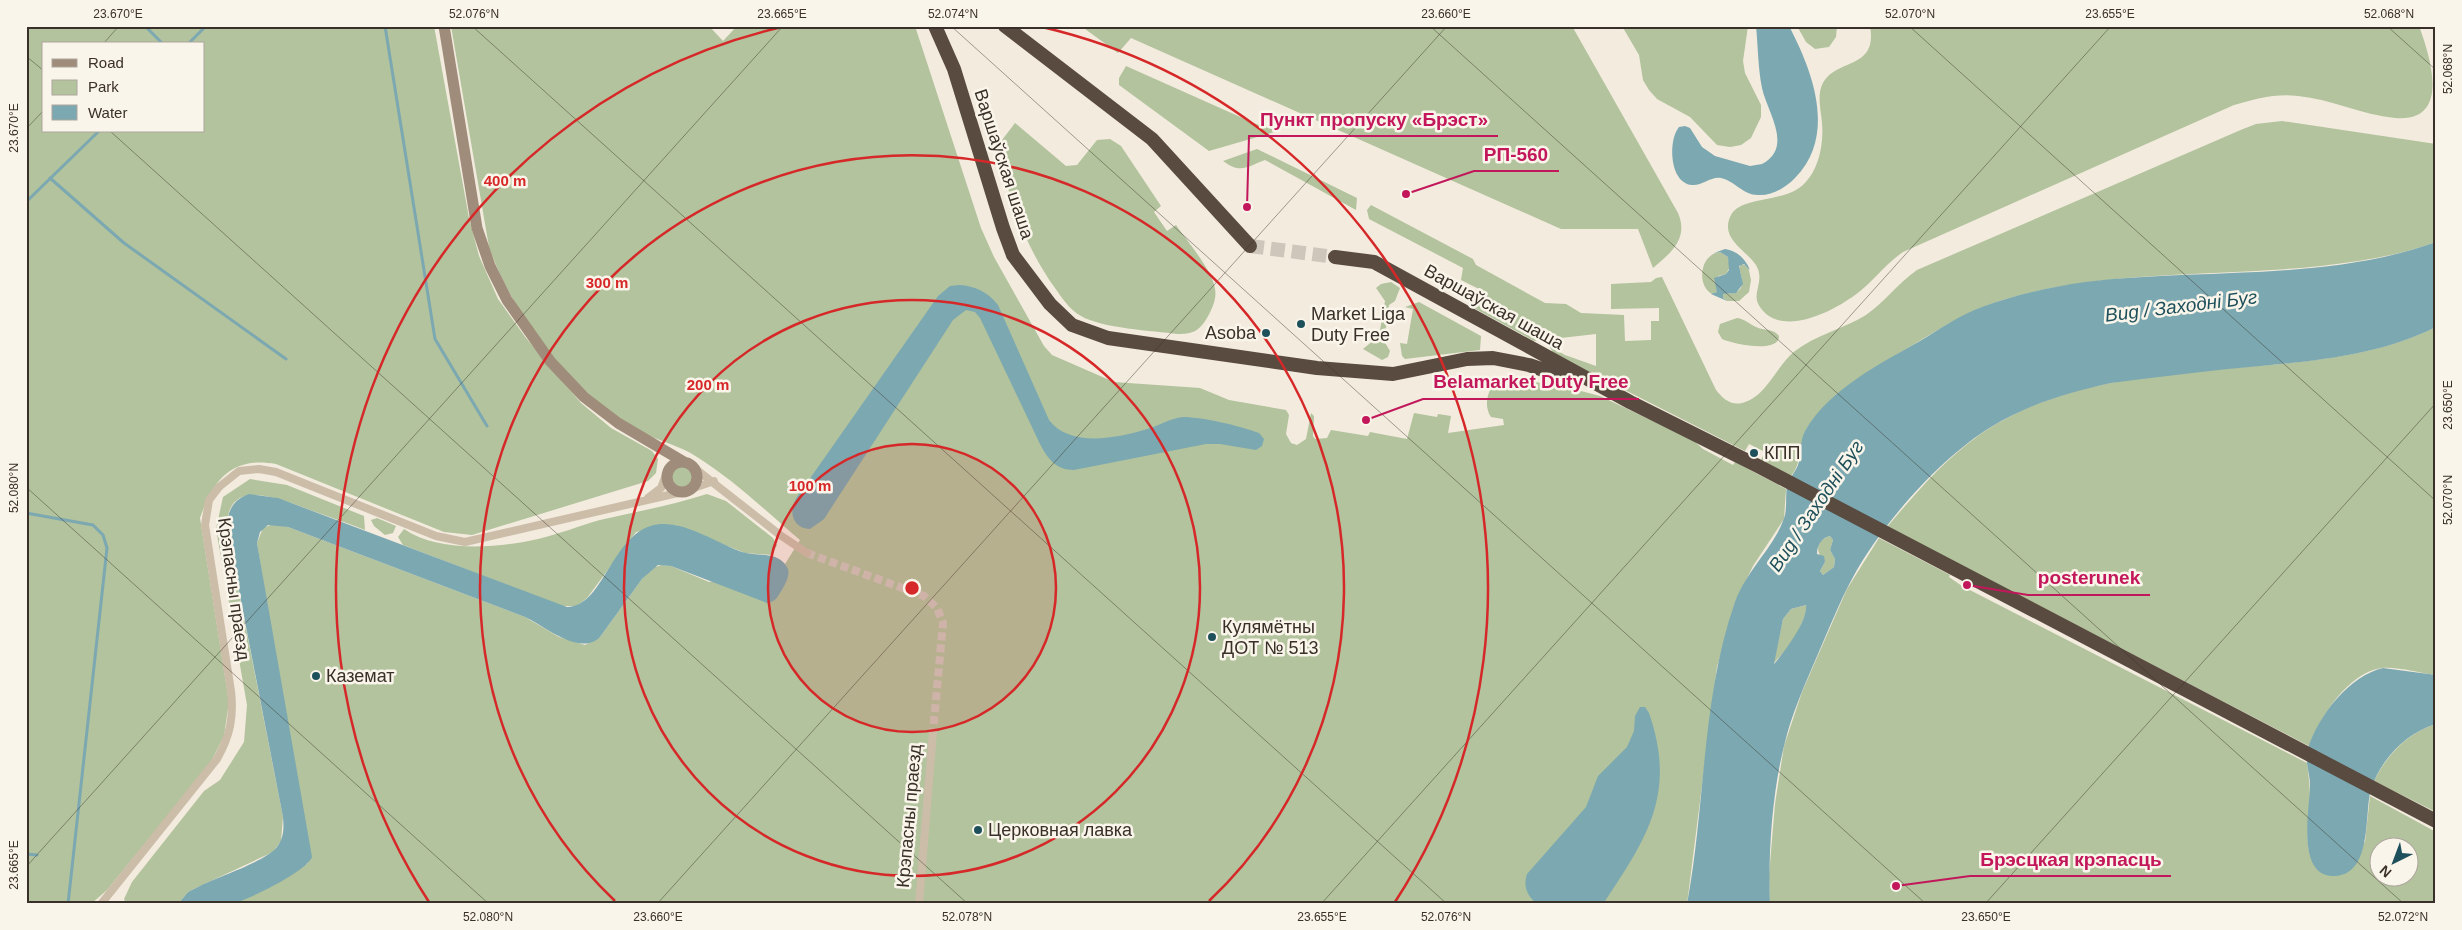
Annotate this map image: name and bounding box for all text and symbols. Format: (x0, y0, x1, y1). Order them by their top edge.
text: 23.670°E (93, 7, 143, 21)
text: 52.076°N (449, 7, 499, 21)
text: 23.665°E (757, 7, 807, 21)
text: 52.074°N (928, 7, 978, 21)
text: 23.660°E (1421, 7, 1471, 21)
text: 52.070°N (1885, 7, 1935, 21)
text: 23.655°E (2085, 7, 2135, 21)
text: 52.068°N (2364, 7, 2414, 21)
legend (42, 42, 205, 132)
text: 52.068°N (2441, 44, 2455, 94)
text: Road (88, 54, 124, 71)
text: Park (88, 78, 119, 95)
street label: Варшаўская шаша (970, 87, 1038, 242)
callout: Пункт пропуску «Брэст» (1249, 102, 1498, 136)
text: 23.670°E (7, 103, 21, 153)
text: Water (88, 104, 127, 121)
text: Пункт пропуску «Брэст» (1260, 109, 1488, 130)
callout: РП-560 (1474, 137, 1559, 171)
text: РП-560 (1484, 144, 1548, 165)
text: 400 m (484, 172, 526, 189)
street label: Варшаўская шаша (1421, 260, 1568, 354)
text: 300 m (586, 274, 628, 291)
water label: Bug / Заходні Буг (2104, 286, 2258, 326)
place label: Market Liga Duty Free (1311, 304, 1406, 345)
marker: Market Liga Duty Free (1295, 318, 1307, 330)
place label: Asoba (1205, 323, 1257, 343)
marker: Asoba (1260, 327, 1272, 339)
callout: Belamarket Duty Free (1423, 365, 1639, 399)
text: Belamarket Duty Free (1433, 371, 1629, 392)
text: 200 m (687, 376, 729, 393)
text: 23.650°E (2441, 380, 2455, 430)
water label: Bug / Заходні Буг (1765, 437, 1867, 575)
place label: КПП (1764, 443, 1800, 463)
marker: КПП (1748, 447, 1760, 459)
text: 52.080°N (7, 463, 21, 513)
text: 52.070°N (2441, 475, 2455, 525)
text: 100 m (789, 477, 831, 494)
street label: Крэпасны праезд (214, 516, 254, 662)
callout: posterunek (2028, 561, 2150, 595)
text: posterunek (2038, 567, 2141, 588)
centre of rings (903, 579, 921, 597)
place label: Кулямётны ДОТ № 513 (1222, 617, 1319, 658)
marker: Кулямётны ДОТ № 513 (1206, 631, 1218, 643)
place label: Каземат (326, 666, 395, 686)
marker: Каземат (310, 670, 322, 682)
street label: Крэпасны праезд (893, 743, 925, 889)
place label: Церковная лавка (988, 820, 1133, 840)
marker: Церковная лавка (972, 824, 984, 836)
north arrow (2370, 838, 2420, 888)
text: 23.665°E (7, 840, 21, 890)
callout: Брэсцкая крэпасць (1970, 842, 2171, 876)
text: Брэсцкая крэпасць (1980, 849, 2162, 870)
text: N (2376, 862, 2394, 881)
text: 52.080°N (463, 910, 513, 924)
text: 23.660°E (633, 910, 683, 924)
text: 52.078°N (942, 910, 992, 924)
text: 23.655°E (1297, 910, 1347, 924)
text: 52.076°N (1421, 910, 1471, 924)
text: 23.650°E (1961, 910, 2011, 924)
text: 52.072°N (2378, 910, 2428, 924)

